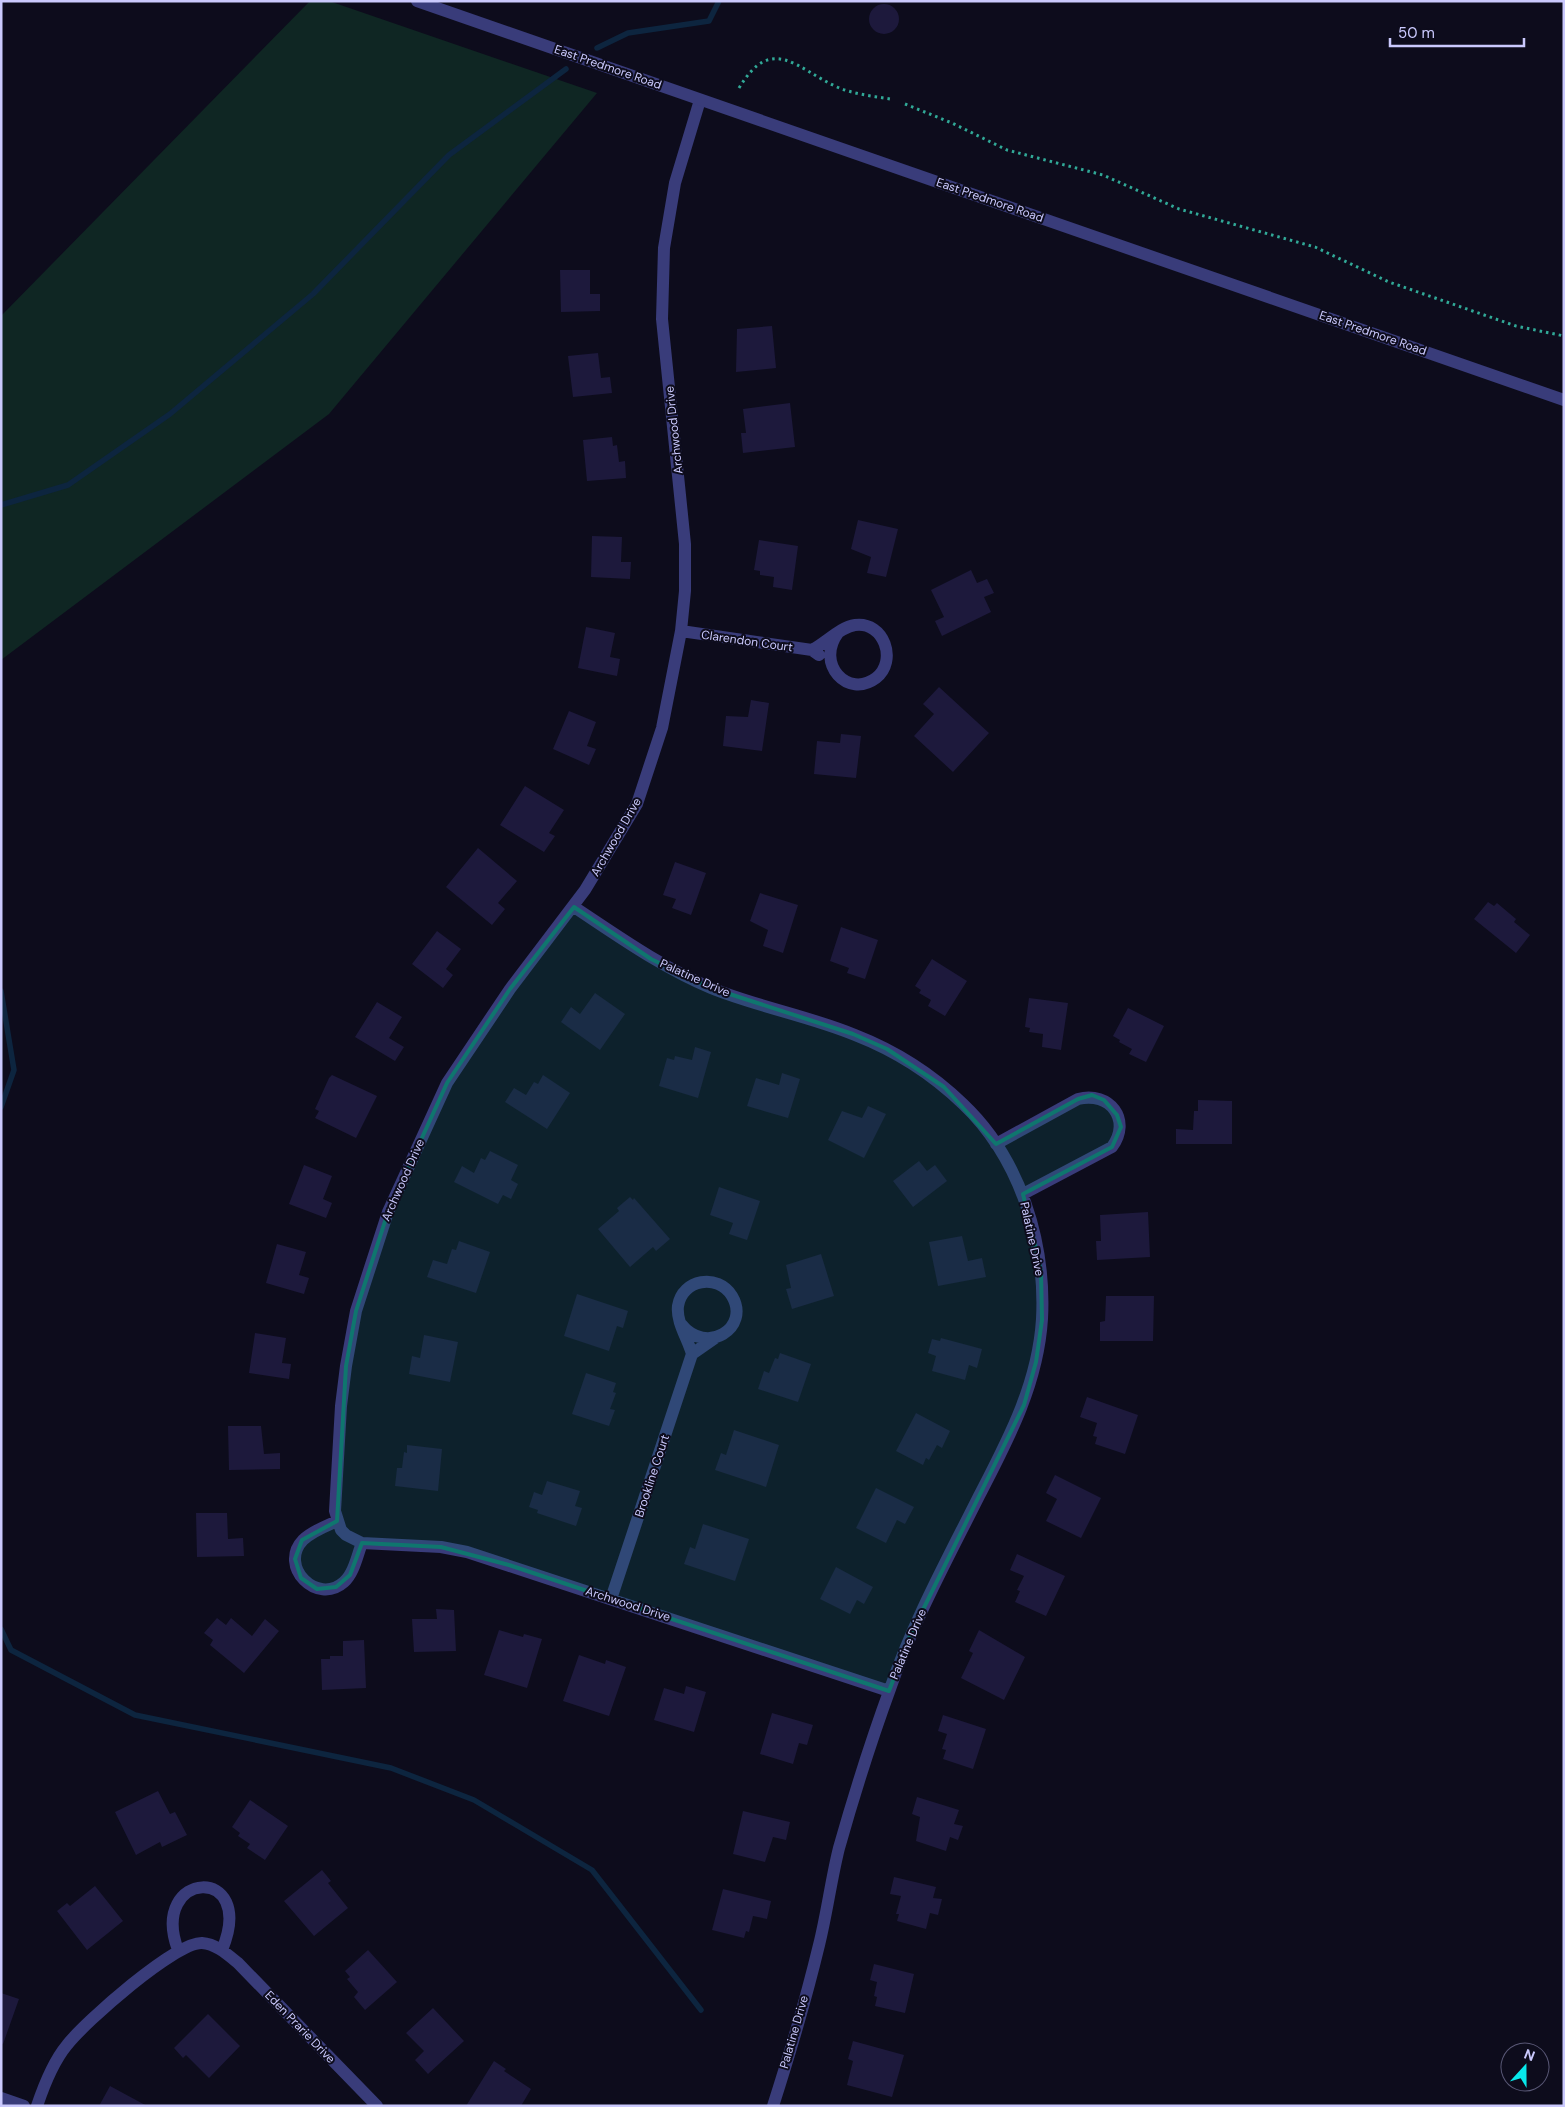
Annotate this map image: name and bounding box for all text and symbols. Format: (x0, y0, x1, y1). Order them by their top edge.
scale bar (1390, 15, 1524, 47)
text: 50 m (1398, 23, 1435, 43)
street label: East Predmore Road (552, 41, 664, 93)
street label: East Predmore Road (934, 174, 1046, 226)
street label: East Predmore Road (1317, 307, 1429, 359)
street label: Archwood Drive (661, 385, 687, 475)
street label: Clarendon Court (700, 627, 794, 655)
street label: Archwood Drive (587, 795, 645, 879)
street label: Palatine Drive (657, 955, 733, 1001)
street label: Archwood Drive (378, 1136, 428, 1224)
street label: Palatine Drive (1016, 1201, 1048, 1278)
street label: Brookline Court (631, 1432, 673, 1519)
street label: Archwood Drive (584, 1583, 673, 1625)
street label: Palatine Drive (886, 1606, 930, 1682)
street label: Eden Prarie Drive (261, 1987, 339, 2067)
street label: Palatine Drive (776, 1994, 812, 2070)
north arrow (1500, 2042, 1550, 2092)
text: N (1522, 2045, 1538, 2065)

